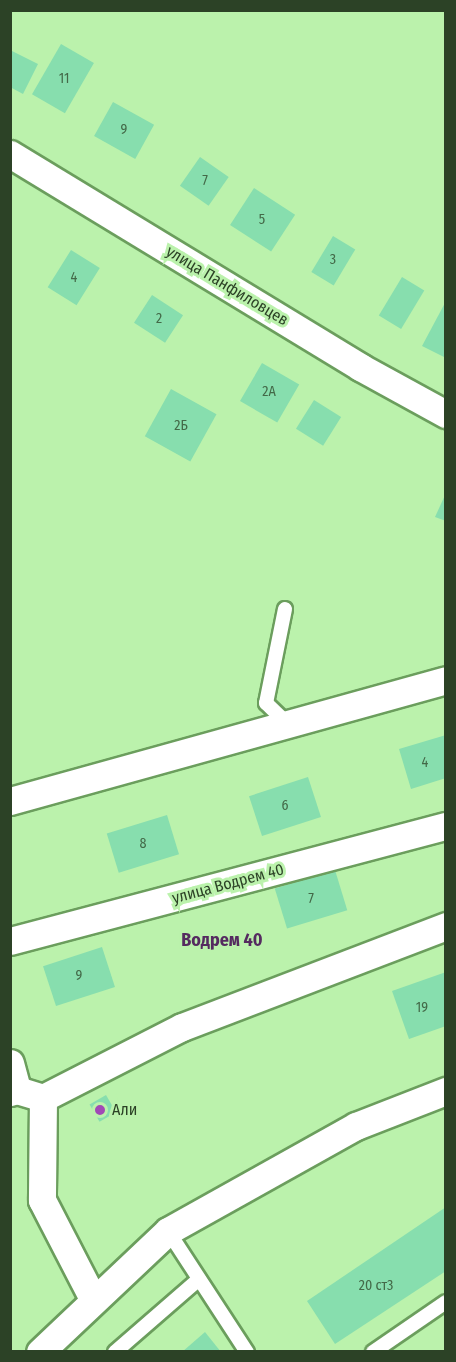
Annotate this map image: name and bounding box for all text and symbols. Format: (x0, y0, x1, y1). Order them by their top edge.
house number: 11 (59, 71, 69, 87)
house number: 9 (121, 122, 127, 138)
house number: 7 (202, 173, 208, 189)
house number: 5 (259, 212, 265, 228)
street label: улица Панфиловцев (162, 242, 292, 330)
house number: 3 (330, 252, 336, 268)
house number: 4 (71, 270, 77, 286)
house number: 2 (156, 311, 162, 327)
house number: 2А (262, 384, 276, 400)
house number: 2Б (174, 418, 188, 434)
house number: 4 (422, 755, 428, 771)
house number: 6 (282, 798, 288, 814)
house number: 8 (140, 836, 146, 852)
street label: улица Водрем 40 (170, 860, 286, 908)
house number: 7 (308, 891, 314, 907)
district label: Водрем 40 (181, 929, 263, 951)
house number: 9 (76, 968, 82, 984)
house number: 19 (416, 1000, 428, 1016)
place label: Али (112, 1100, 137, 1120)
marker: Али (93, 1103, 107, 1117)
house number: 20 ст3 (359, 1278, 393, 1294)

